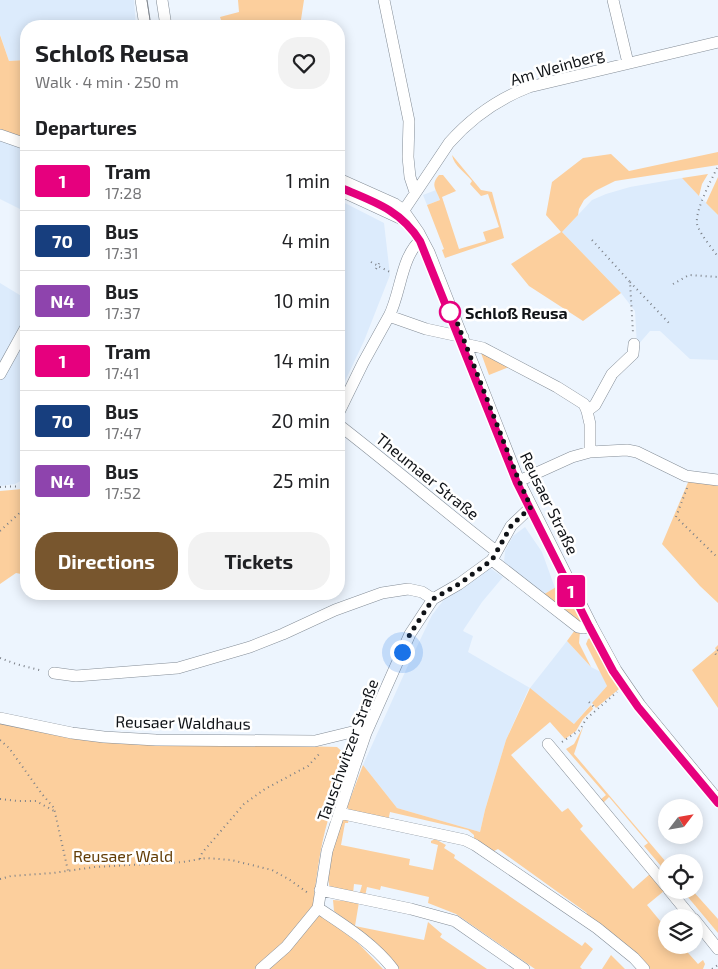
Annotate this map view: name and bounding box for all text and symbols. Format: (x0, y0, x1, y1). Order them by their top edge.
button: heart (278, 37, 330, 89)
text: Schloß Reusa (35, 38, 189, 67)
street label: Am Weinberg (508, 43, 606, 89)
text: Walk · 4 min · 250 m (35, 72, 179, 91)
text: Departures (35, 116, 137, 139)
text: Tram (105, 160, 151, 183)
text: 1 min (286, 169, 330, 192)
text: 1 (59, 170, 66, 192)
text: 17:28 (105, 183, 142, 202)
text: Bus (105, 220, 139, 243)
text: 4 min (282, 229, 330, 252)
text: 70 (52, 230, 73, 252)
text: 17:31 (105, 243, 139, 262)
text: Bus (105, 280, 139, 303)
text: 10 min (274, 289, 330, 312)
text: N4 (50, 290, 75, 312)
marker: Schloß Reusa (439, 301, 461, 323)
text: 17:37 (105, 303, 140, 322)
place label: Schloß Reusa (465, 303, 568, 322)
text: Tram (105, 340, 151, 363)
text: 14 min (274, 349, 330, 372)
text: 1 (59, 350, 66, 372)
text: 17:41 (105, 363, 140, 382)
text: Bus (105, 400, 139, 423)
text: 20 min (271, 409, 330, 432)
text: 70 (52, 410, 73, 432)
text: 17:47 (105, 423, 141, 442)
street label: Theumaer Straße (373, 429, 483, 523)
street label: Reusaer Straße (517, 448, 583, 558)
text: Bus (105, 460, 139, 483)
text: 25 min (273, 469, 330, 492)
text: N4 (50, 470, 75, 492)
text: 17:52 (105, 483, 141, 502)
button: Directions (35, 532, 178, 590)
button: Tickets (188, 532, 330, 590)
line badge: 1 (555, 575, 587, 607)
text: 1 (567, 580, 575, 602)
your location (390, 640, 415, 665)
street label: Tauschwitzer Straße (312, 676, 382, 824)
street label: Reusaer Waldhaus (115, 711, 251, 733)
north arrow (658, 799, 702, 844)
map controls (658, 799, 703, 954)
park label: Reusaer Wald (73, 846, 173, 865)
button: locate (658, 854, 703, 899)
button: layers (658, 909, 703, 954)

